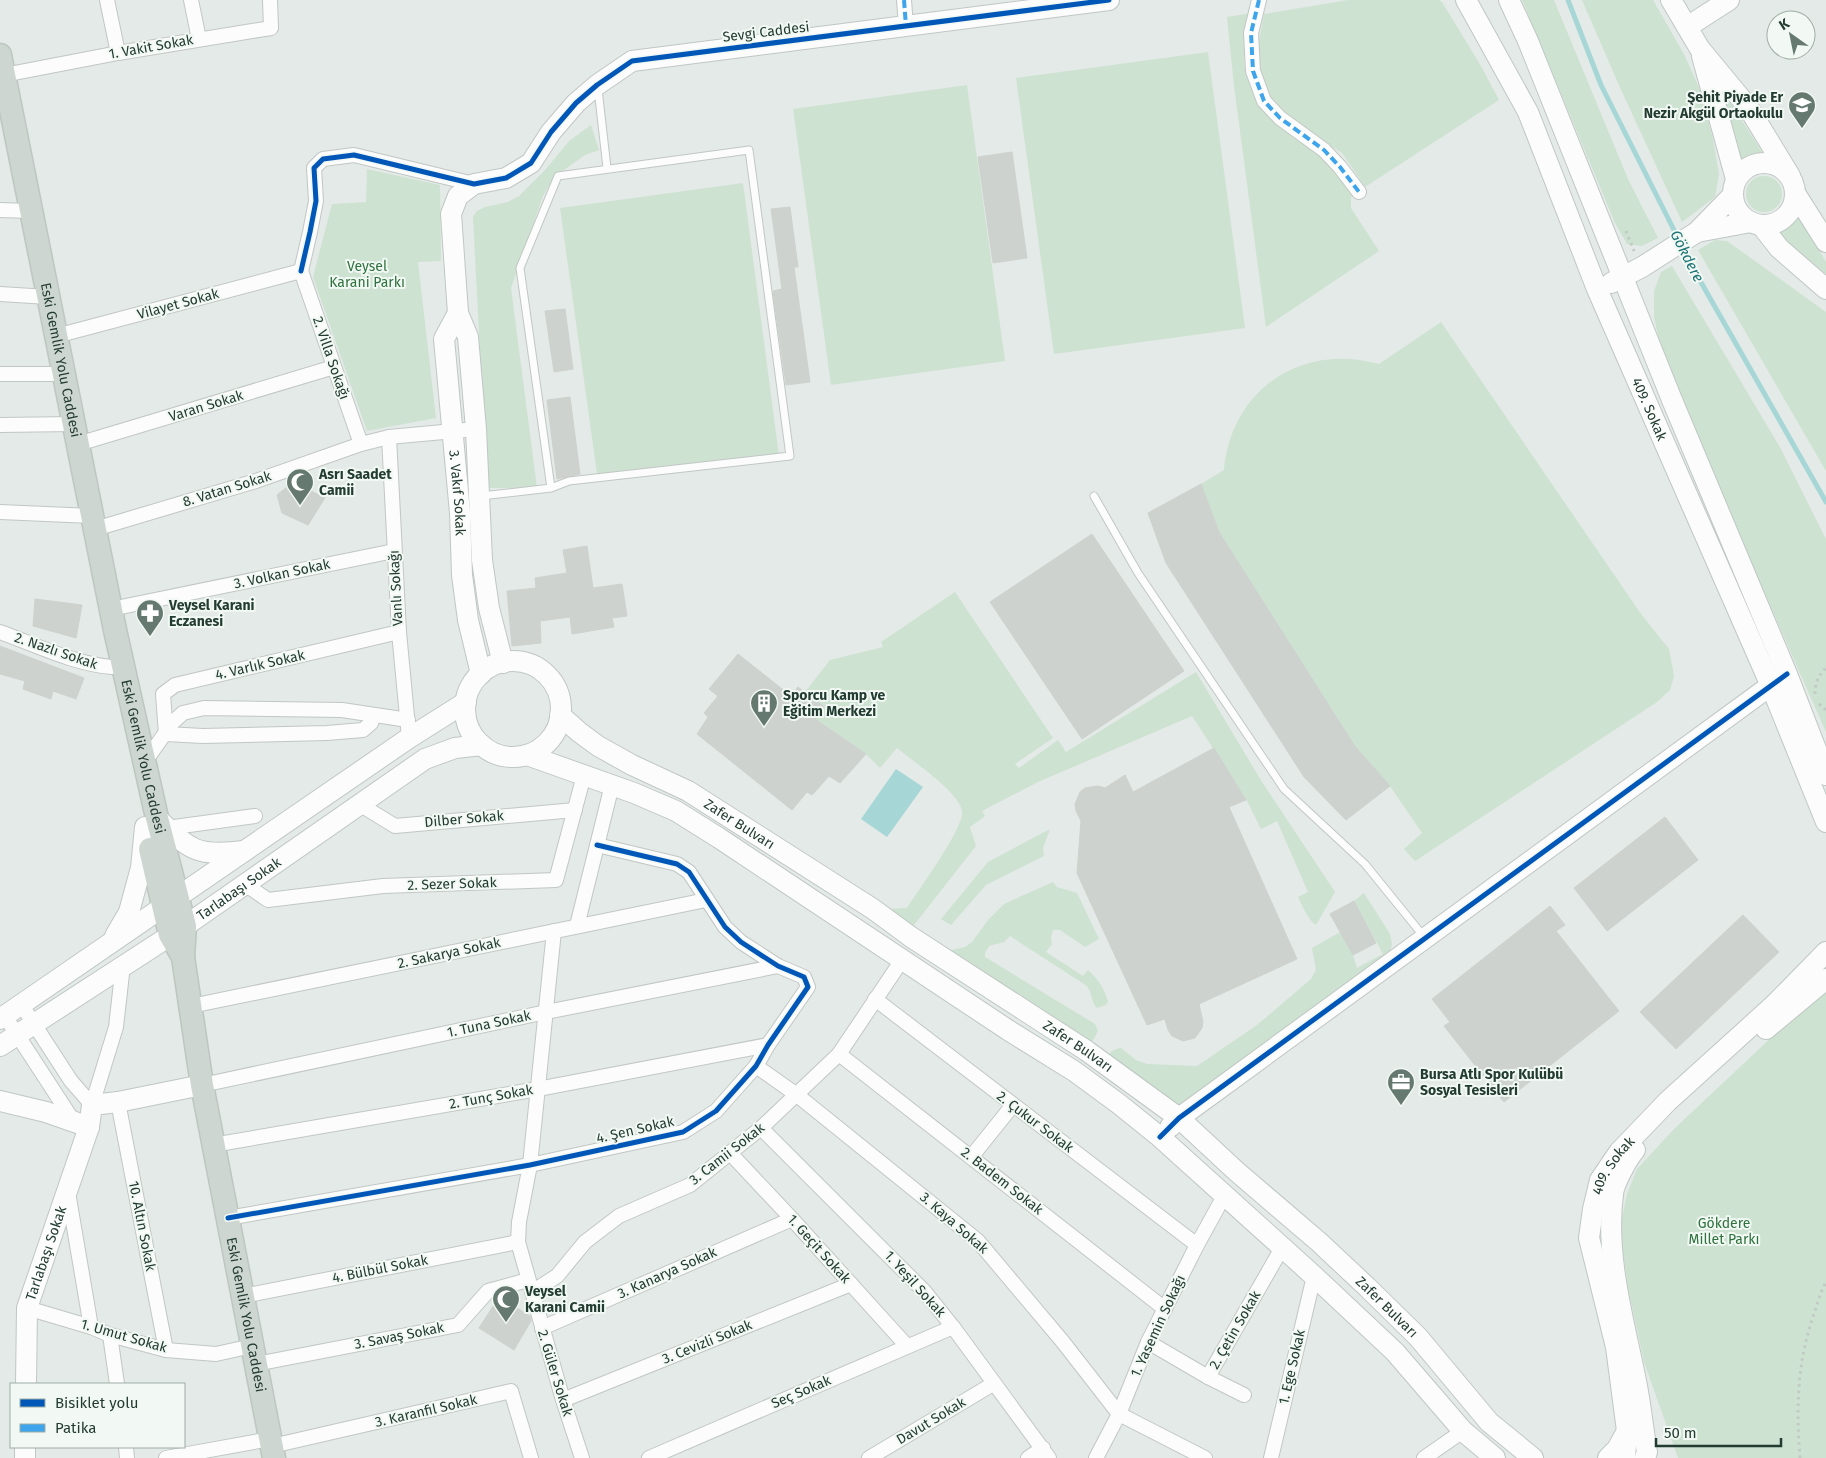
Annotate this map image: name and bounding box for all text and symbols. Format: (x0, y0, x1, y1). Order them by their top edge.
north arrow (1766, 10, 1816, 60)
text: K (1776, 14, 1793, 34)
street label: Sevgi Caddesi (722, 18, 810, 46)
street label: 1. Vakit Sokak (107, 31, 195, 63)
place label: Şehit Piyade Er Nezir Akgül Ortaokulu (1644, 89, 1783, 122)
school or university icon: Şehit Piyade Er Nezir Akgül Ortaokulu (1787, 90, 1817, 129)
water label: Gökdere (1666, 227, 1708, 285)
park label: Veysel Karani Parkı (329, 258, 405, 291)
street label: Eski Gemlik Yolu Caddesi (37, 281, 85, 439)
street label: Vilayet Sokak (135, 285, 222, 323)
street label: 2. Villa Sokağı (309, 314, 353, 402)
street label: 409. Sokak (1628, 375, 1671, 444)
street label: Varan Sokak (167, 386, 246, 425)
street label: 3. Vakıf Sokak (446, 449, 469, 537)
place label: Asrı Saadet Camii (318, 466, 392, 499)
street label: 8. Vatan Sokak (181, 467, 274, 511)
mosque icon: Asrı Saadet Camii (285, 467, 315, 506)
street label: Vanlı Sokağı (386, 549, 406, 627)
street label: 3. Volkan Sokak (232, 555, 332, 592)
place label: Veysel Karani Eczanesi (168, 597, 255, 630)
pharmacy icon: Veysel Karani Eczanesi (135, 598, 165, 637)
street label: 2. Nazlı Sokak (12, 629, 100, 673)
street label: 4. Varlık Sokak (214, 646, 307, 684)
street label: Eski Gemlik Yolu Caddesi (118, 678, 169, 835)
place label: Sporcu Kamp ve Eğitim Merkezi (783, 687, 886, 720)
building icon: Sporcu Kamp ve Eğitim Merkezi (749, 688, 779, 727)
street label: Zafer Bulvarı (701, 795, 778, 853)
street label: Dilber Sokak (424, 807, 505, 831)
street label: Tarlabaşı Sokak (193, 853, 285, 924)
street label: 2. Sezer Sokak (407, 874, 498, 894)
street label: 2. Sakarya Sokak (396, 934, 503, 972)
street label: 1. Tuna Sokak (446, 1007, 533, 1041)
street label: Zafer Bulvarı (1040, 1017, 1116, 1076)
place label: Bursa Atlı Spor Kulübü Sosyal Tesisleri (1420, 1066, 1563, 1099)
office icon: Bursa Atlı Spor Kulübü Sosyal Tesisleri (1386, 1067, 1416, 1106)
street label: 2. Tunç Sokak (448, 1081, 535, 1113)
street label: 2. Çukur Sokak (993, 1088, 1077, 1157)
street label: 4. Şen Sokak (594, 1113, 676, 1147)
street label: 3. Camii Sokak (686, 1119, 769, 1189)
street label: 409. Sokak (1588, 1132, 1639, 1196)
street label: 2. Badem Sokak (958, 1144, 1047, 1219)
street label: 10. Altın Sokak (125, 1179, 159, 1273)
street label: 3. Kaya Sokak (916, 1189, 992, 1258)
street label: Tarlabaşı Sokak (22, 1203, 70, 1303)
street label: 1. Geçit Sokak (784, 1211, 855, 1287)
park label: Gökdere Millet Parkı (1689, 1215, 1759, 1248)
street label: Eski Gemlik Yolu Caddesi (223, 1236, 270, 1394)
street label: 3. Kanarya Sokak (615, 1243, 720, 1302)
street label: 1. Yeşil Sokak (881, 1247, 950, 1321)
street label: 4. Bülbül Sokak (331, 1251, 430, 1287)
street label: 1. Yasemin Sokağı (1127, 1272, 1189, 1380)
street label: Zafer Bulvarı (1352, 1273, 1422, 1341)
place label: Veysel Karani Camii (524, 1283, 605, 1316)
mosque icon: Veysel Karani Camii (491, 1284, 521, 1323)
street label: 2. Çetin Sokak (1206, 1287, 1265, 1372)
street label: 1. Umut Sokak (79, 1316, 170, 1357)
street label: 3. Cevizli Sokak (660, 1316, 755, 1368)
street label: 3. Savaş Sokak (353, 1319, 446, 1353)
street label: 1. Ege Sokak (1275, 1327, 1309, 1406)
street label: 2. Güler Sokak (534, 1328, 576, 1419)
street label: Seç Sokak (769, 1372, 834, 1412)
legend (10, 1383, 185, 1448)
street label: 3. Karanfil Sokak (373, 1391, 479, 1431)
street label: Davut Sokak (893, 1393, 969, 1448)
text: Bisiklet yolu (55, 1394, 138, 1412)
scale bar (1656, 1416, 1781, 1448)
text: Patika (55, 1419, 96, 1437)
text: 50 m (1664, 1424, 1697, 1442)

